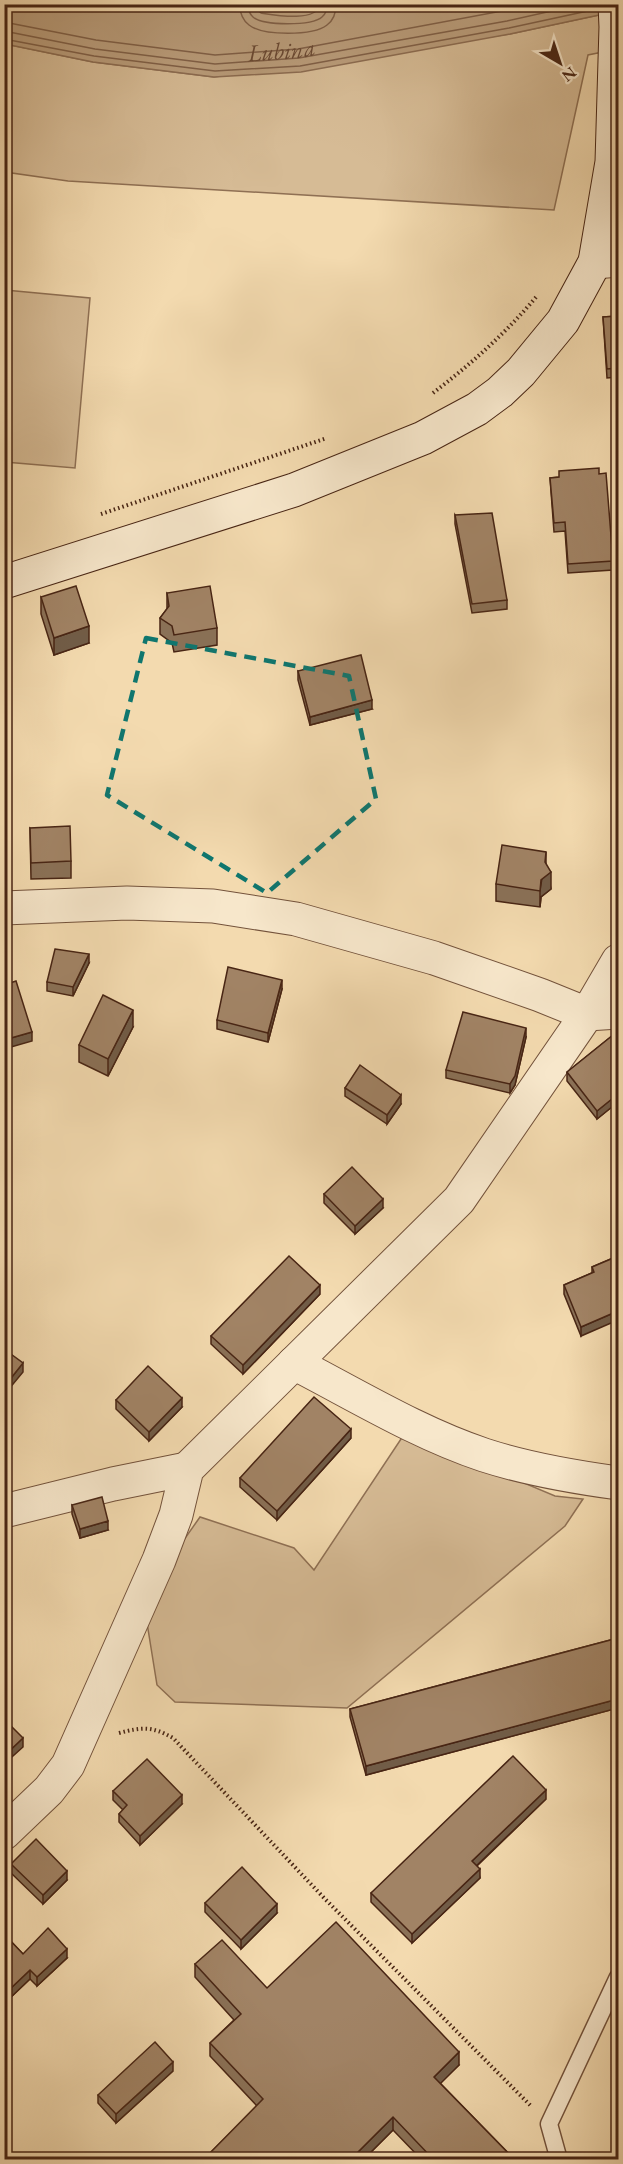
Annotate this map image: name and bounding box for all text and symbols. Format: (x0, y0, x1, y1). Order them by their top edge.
water label: Lubina (245, 31, 317, 68)
north arrow (530, 33, 590, 93)
text: N (557, 62, 581, 87)

